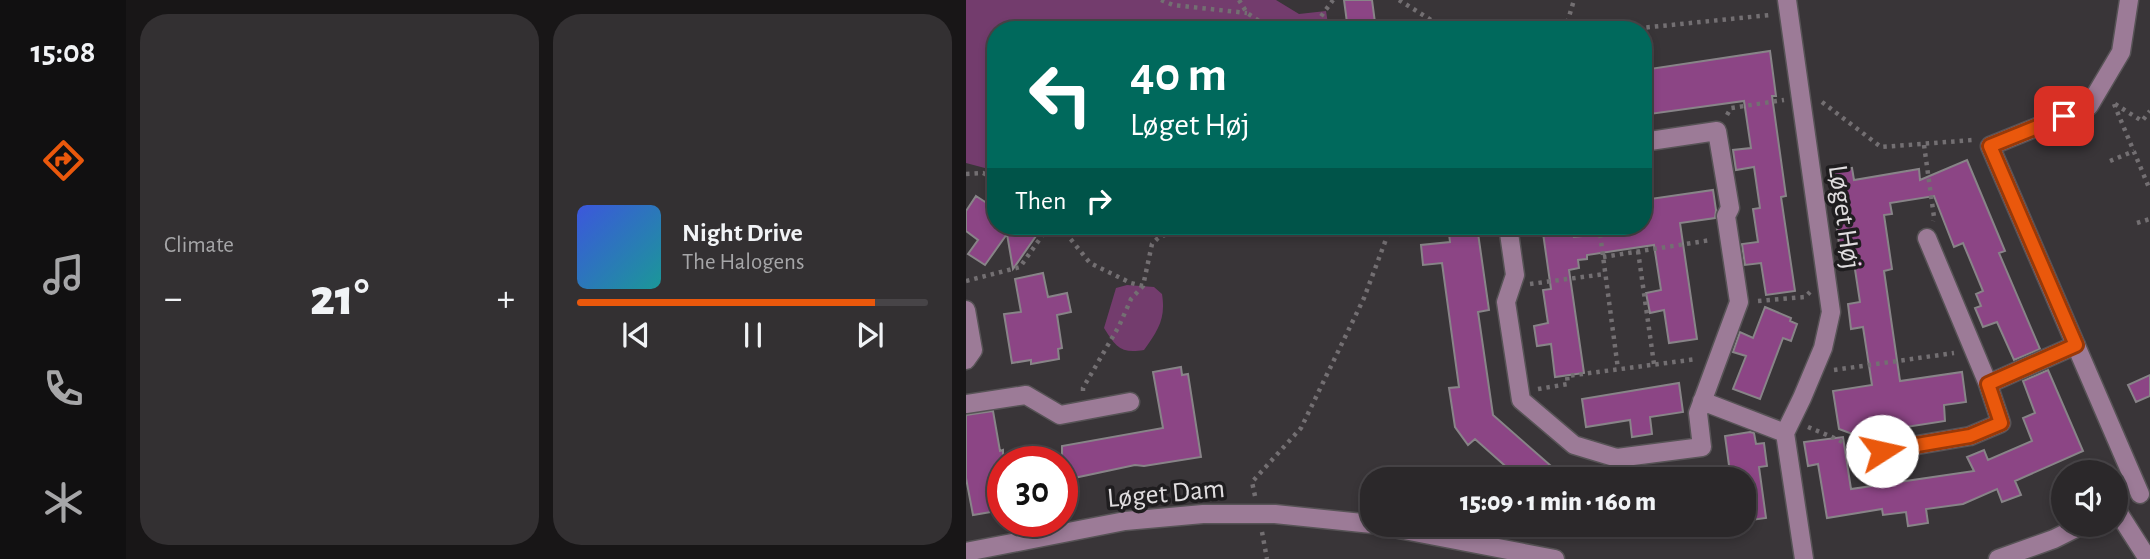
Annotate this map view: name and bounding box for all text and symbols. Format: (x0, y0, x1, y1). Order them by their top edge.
text: 15:08 (30, 36, 96, 68)
icon: left (1015, 49, 1106, 140)
text: 40 m (1130, 51, 1227, 100)
pin (2034, 86, 2094, 146)
icon: arrive (2045, 97, 2083, 135)
text: Løget Høj (1130, 109, 1250, 141)
icon: directions (39, 136, 88, 185)
street label: Løget Høj (1823, 163, 1865, 271)
icon: right (1080, 182, 1118, 220)
text: Then (1015, 188, 1066, 214)
text: Night Drive (682, 220, 803, 246)
text: Climate (164, 234, 234, 257)
icon: music (39, 250, 88, 299)
text: The Halogens (682, 251, 804, 274)
text: 21° (310, 272, 369, 324)
text: − (164, 280, 182, 318)
text: + (497, 280, 515, 318)
icon: previous (617, 316, 655, 354)
icon: pause (734, 316, 772, 354)
icon: next (851, 316, 889, 354)
icon: phone (39, 364, 88, 413)
position arrow (1845, 414, 1919, 488)
speed limit sign: 30 (987, 446, 1078, 537)
map controls (2051, 460, 2128, 537)
button: sound (2051, 460, 2128, 537)
street label: Løget Dam (1106, 475, 1226, 513)
icon: climate (39, 478, 88, 527)
text: 15:09 · 1 min · 160 m (1460, 489, 1656, 515)

